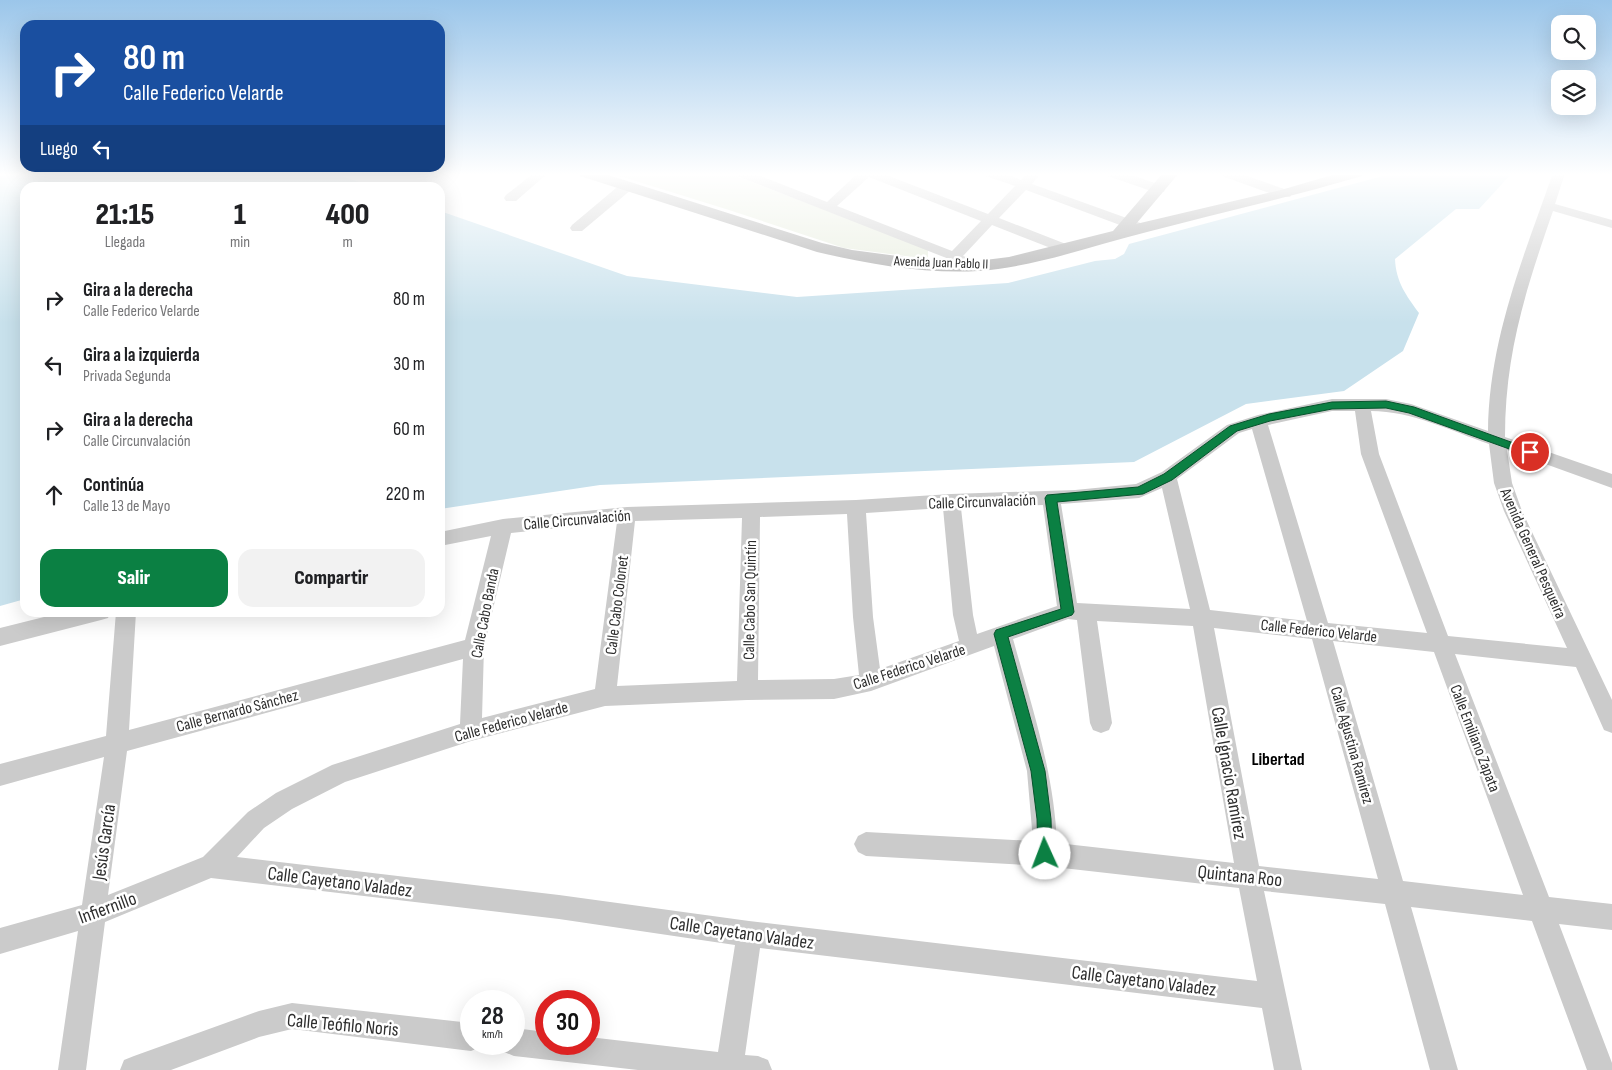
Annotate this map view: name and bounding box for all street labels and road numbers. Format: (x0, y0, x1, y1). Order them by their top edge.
street label: Avenida Juan Pablo II (893, 252, 988, 273)
street label: Avenida General Pesqueira (1495, 485, 1570, 622)
street label: Calle Circunvalación (928, 491, 1036, 514)
street label: Calle Circunvalación (523, 506, 632, 535)
street label: Calle Cabo San Quintín (740, 540, 761, 660)
street label: Calle Cabo Colonet (602, 554, 633, 656)
street label: Calle Cabo Banda (467, 567, 503, 660)
street label: Calle Federico Velarde (1260, 616, 1378, 647)
street label: Calle Federico Velarde (851, 640, 968, 695)
street label: Calle Emiliano Zapata (1445, 682, 1504, 795)
street label: Calle Agustina Ramírez (1326, 685, 1377, 806)
street label: Calle Bernardo Sánchez (174, 686, 301, 737)
street label: Calle Federico Velarde (453, 698, 570, 747)
street label: Calle Ignacio Ramírez (1206, 705, 1252, 841)
street label: Jesús García (88, 803, 121, 883)
street label: Quintana Roo (1196, 861, 1283, 892)
street label: Calle Cayetano Valadez (266, 862, 414, 903)
street label: Infiernillo (75, 887, 140, 929)
street label: Calle Cayetano Valadez (668, 912, 816, 955)
street label: Calle Cayetano Valadez (1070, 961, 1218, 1002)
street label: Calle Teófilo Noris (286, 1009, 400, 1042)

